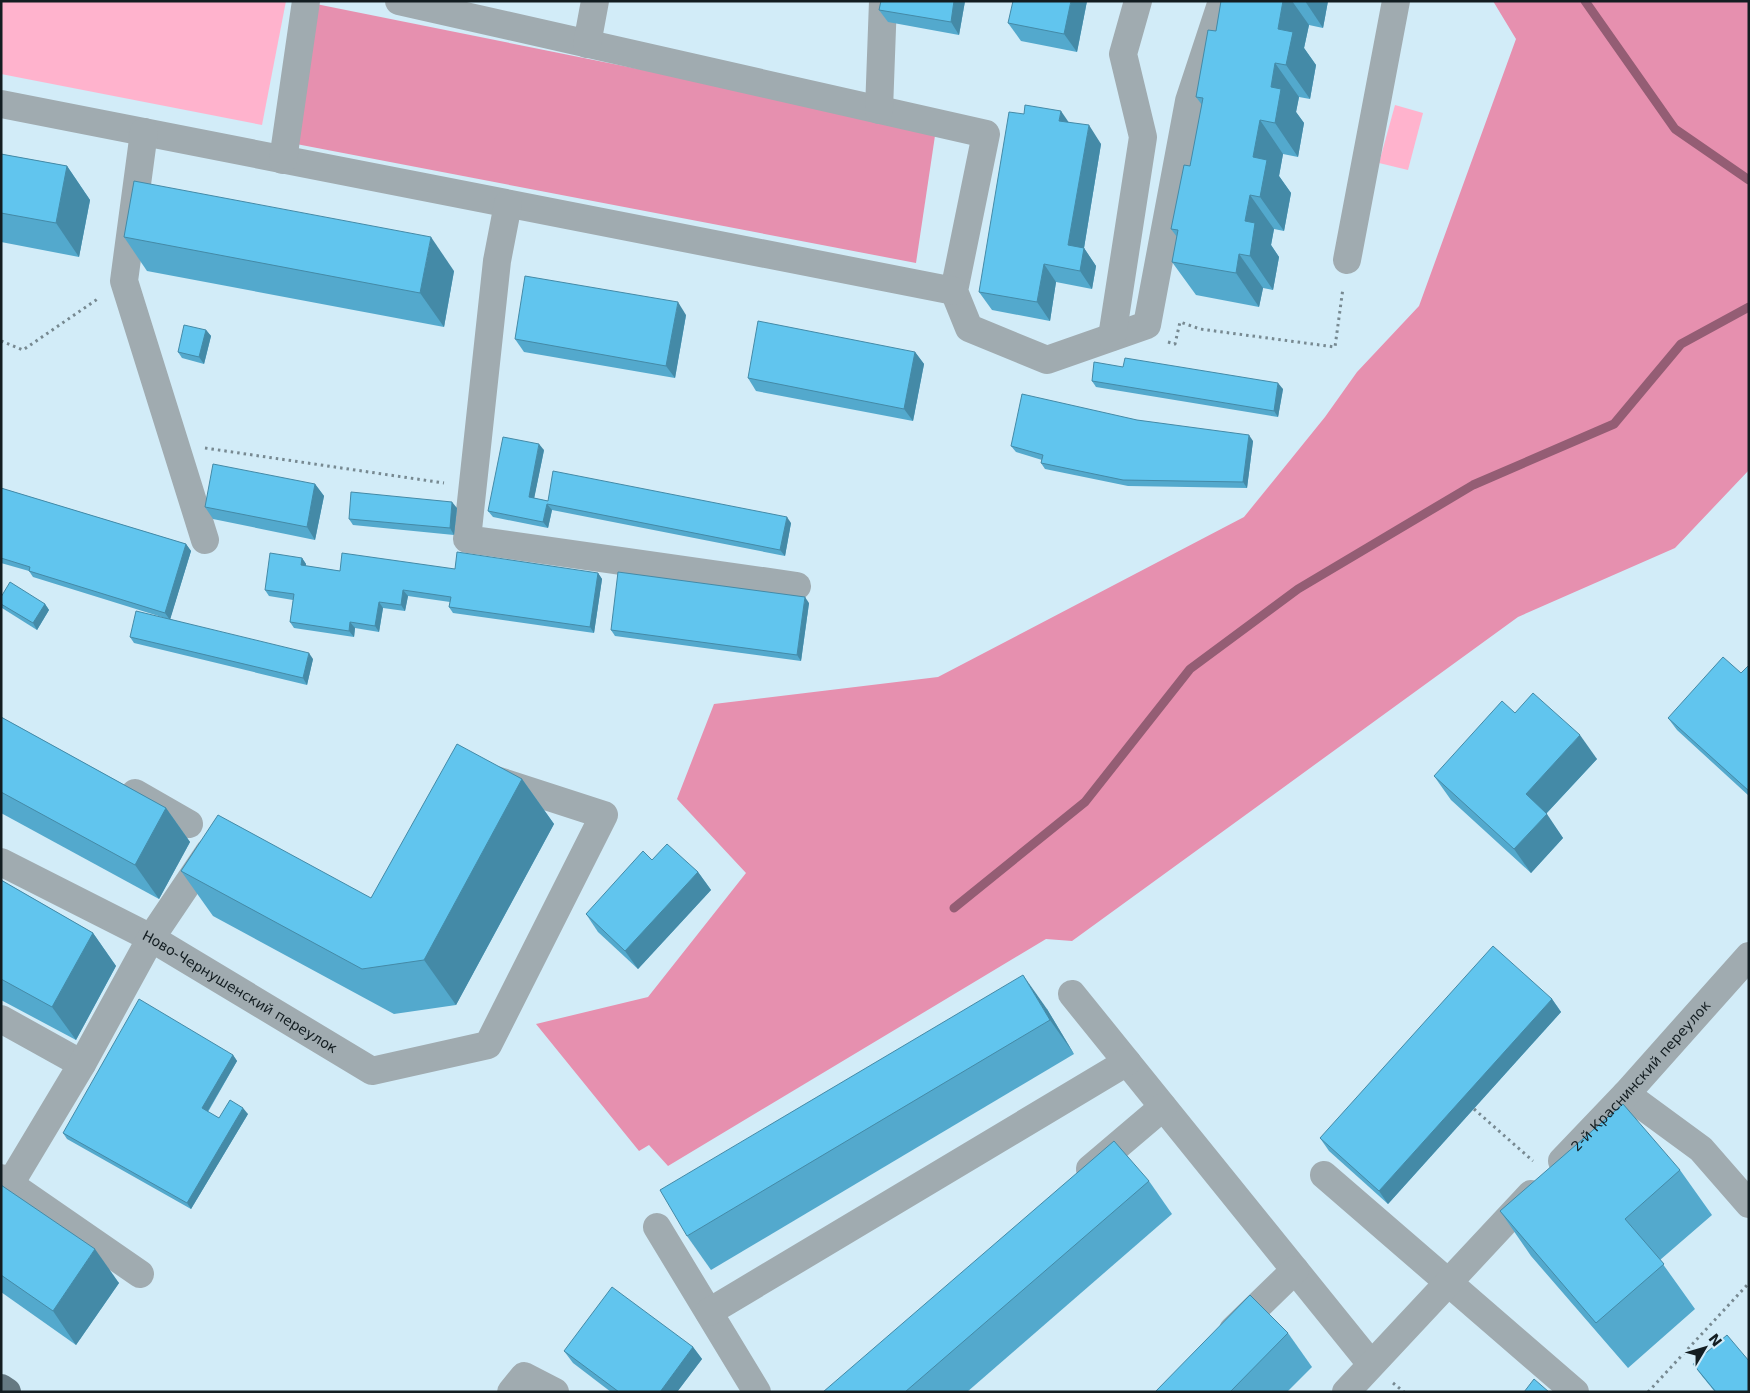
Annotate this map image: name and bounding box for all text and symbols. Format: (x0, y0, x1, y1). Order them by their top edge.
street label: Ново-Чернушенский переулок (140, 927, 340, 1056)
street label: 2-й Краснинский переулок (1568, 997, 1714, 1154)
north arrow (1680, 1323, 1730, 1373)
text: N (1705, 1330, 1725, 1350)

